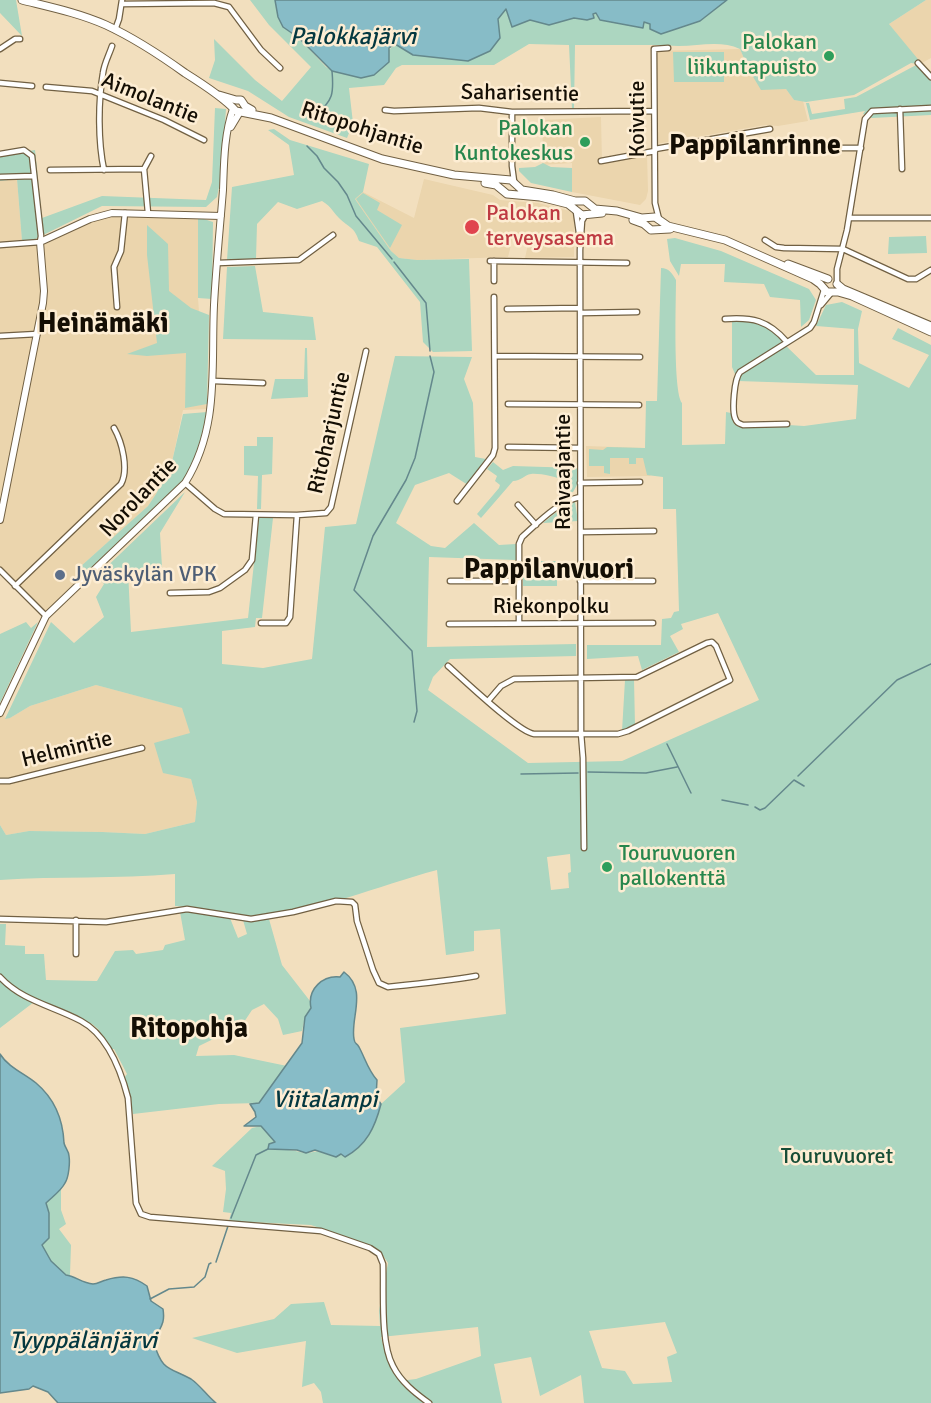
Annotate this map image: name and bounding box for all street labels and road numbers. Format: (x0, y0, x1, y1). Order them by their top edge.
street label: Aimolantie (97, 67, 203, 131)
street label: Saharisentie (461, 80, 579, 108)
street label: Koivutie (625, 81, 651, 157)
street label: Ritopohjantie (297, 97, 427, 161)
street label: Ritoharjuntie (303, 369, 357, 497)
street label: Raivaajantie (551, 414, 577, 530)
street label: Norolantie (95, 453, 183, 543)
street label: Riekonpolku (493, 594, 609, 620)
street label: Helmintie (19, 726, 115, 774)

